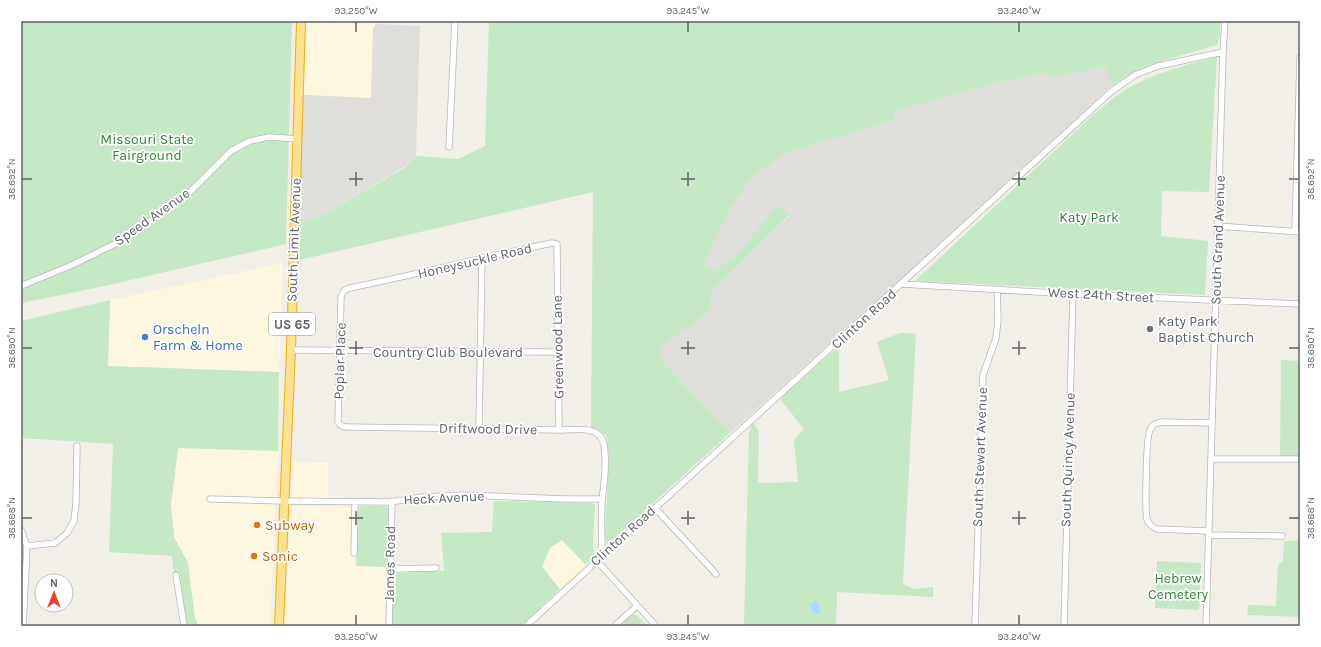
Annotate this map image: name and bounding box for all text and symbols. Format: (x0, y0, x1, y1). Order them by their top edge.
text: 93.250°W (334, 5, 378, 17)
text: 93.245°W (667, 5, 709, 17)
text: 93.240°W (997, 5, 1041, 17)
park label: Missouri State Fairground (100, 131, 194, 164)
text: 38.692°N (6, 158, 18, 200)
text: 38.692°N (1305, 158, 1317, 200)
street label: South Grand Avenue (1207, 175, 1229, 305)
street label: South Limit Avenue (283, 178, 305, 302)
street label: Speed Avenue (111, 185, 193, 249)
park label: Katy Park (1059, 209, 1119, 226)
street label: Honeysuckle Road (416, 240, 534, 282)
street label: West 24th Street (1047, 284, 1155, 306)
street label: Clinton Road (828, 285, 900, 353)
street label: Greenwood Lane (549, 295, 567, 399)
road number: US 65 (269, 313, 315, 335)
place label: Katy Park Baptist Church (1158, 313, 1254, 346)
place label: Orscheln Farm & Home (153, 321, 243, 354)
street label: Poplar Place (330, 322, 350, 400)
marker: Katy Park Baptist Church (1145, 324, 1155, 334)
text: 38.690°N (6, 327, 18, 369)
text: 38.690°N (1305, 327, 1317, 369)
marker: Orscheln Farm & Home (140, 332, 150, 342)
street label: Country Club Boulevard (373, 344, 523, 361)
street label: South Stewart Avenue (969, 387, 991, 527)
street label: South Quincy Avenue (1057, 392, 1079, 528)
street label: Driftwood Drive (439, 420, 537, 438)
street label: Heck Avenue (403, 487, 485, 509)
text: 38.688°N (6, 497, 18, 539)
text: 38.688°N (1305, 497, 1317, 539)
street label: Clinton Road (587, 502, 659, 570)
place label: Subway (265, 517, 315, 534)
marker: Subway (252, 520, 262, 530)
street label: James Road (381, 526, 399, 602)
place label: Sonic (262, 548, 298, 565)
marker: Sonic (249, 551, 259, 561)
park label: Hebrew Cemetery (1148, 570, 1209, 603)
north arrow (34, 573, 74, 613)
text: N (50, 577, 58, 590)
text: 93.250°W (334, 631, 378, 643)
text: 93.245°W (667, 631, 709, 643)
text: 93.240°W (997, 631, 1041, 643)

